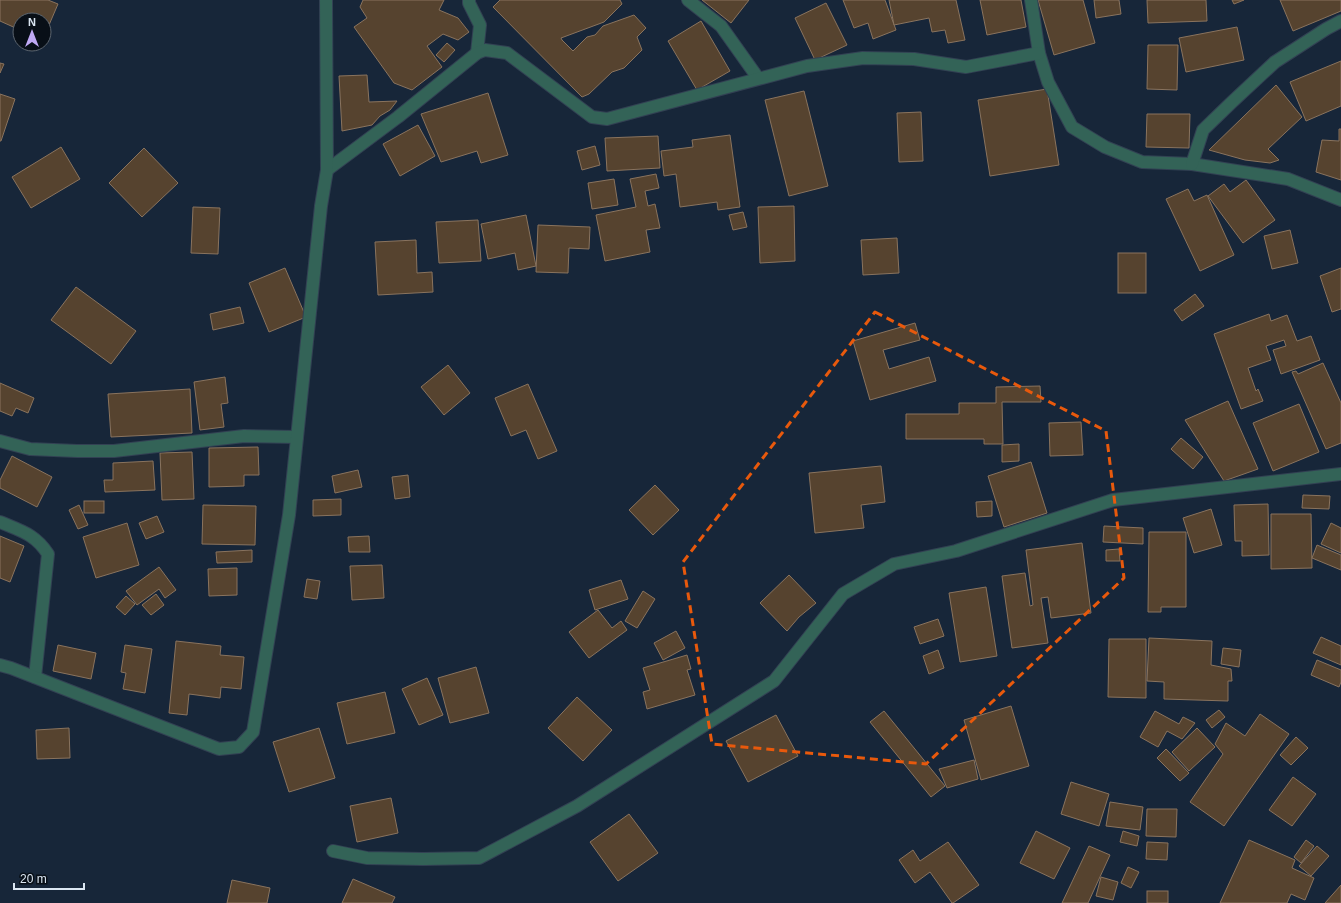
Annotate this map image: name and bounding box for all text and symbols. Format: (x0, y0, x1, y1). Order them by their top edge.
north arrow (12, 12, 52, 52)
text: N (28, 16, 36, 28)
scale bar (14, 865, 84, 891)
text: 20 m (20, 872, 47, 886)

